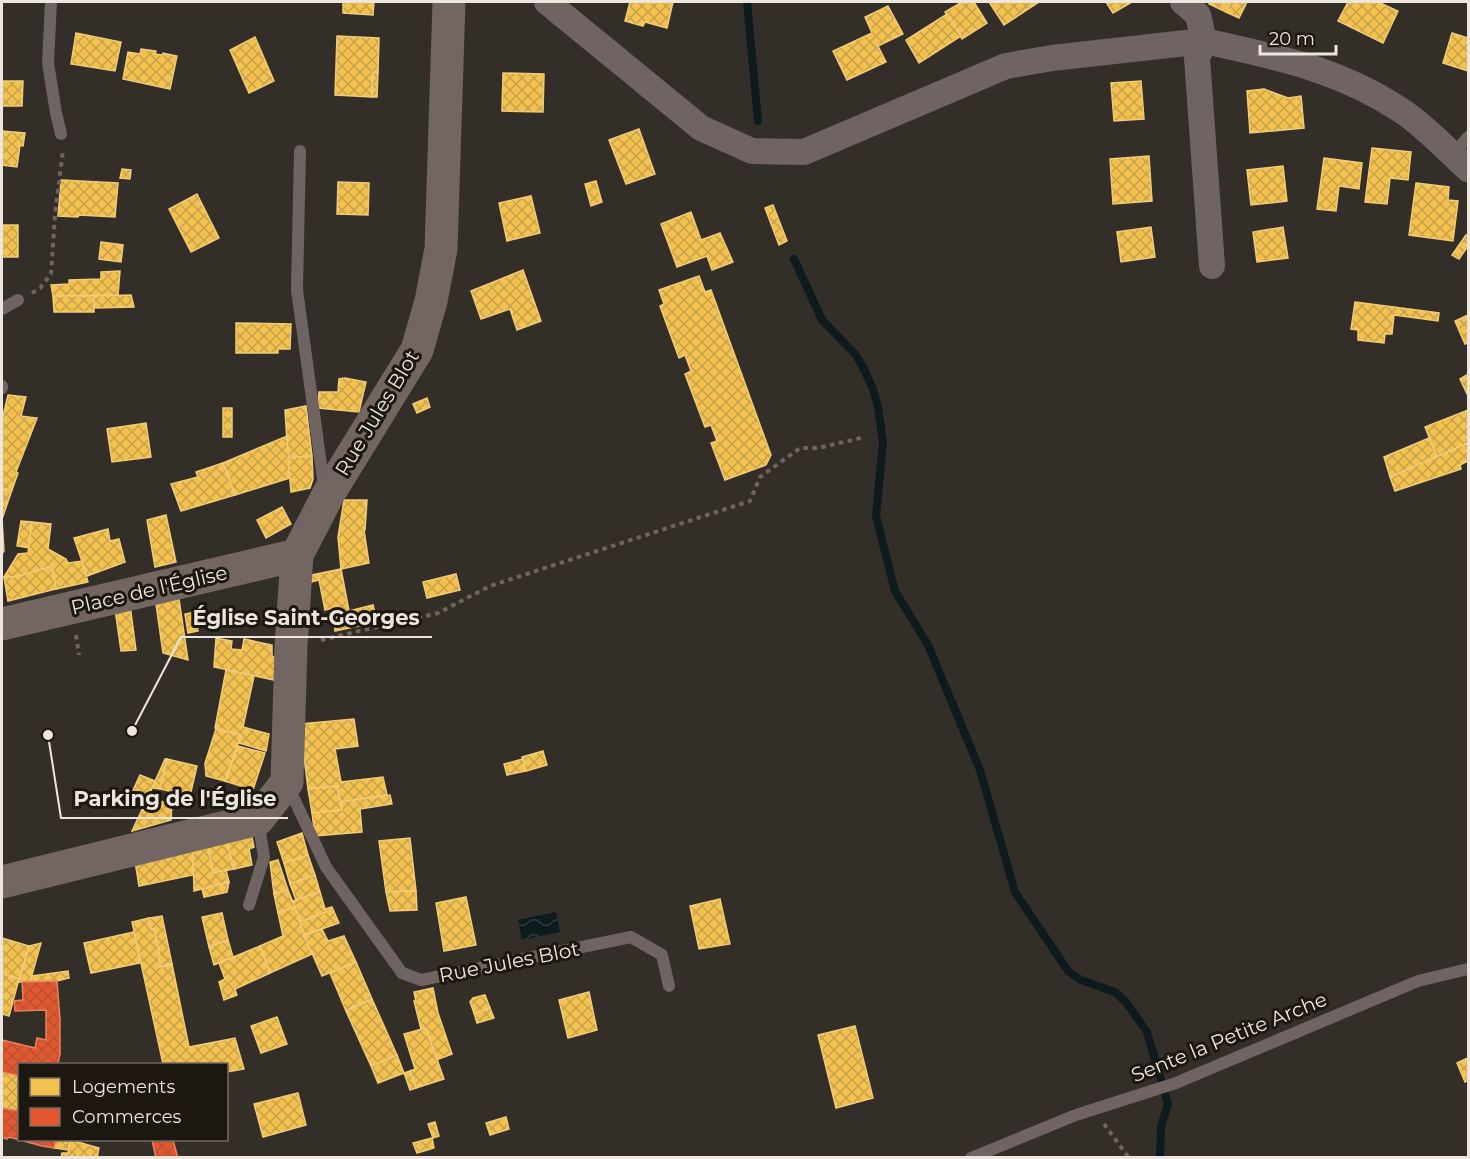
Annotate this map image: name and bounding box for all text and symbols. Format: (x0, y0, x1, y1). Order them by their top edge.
scale bar (1260, 18, 1336, 56)
text: 20 m (1269, 28, 1315, 50)
street label: Rue Jules Blot (330, 346, 424, 480)
street label: Place de l'Église (68, 560, 230, 620)
callout: Église Saint-Georges (181, 598, 432, 637)
text: Église Saint-Georges (192, 605, 420, 630)
callout: Parking de l'Église (61, 779, 288, 818)
text: Parking de l'Église (74, 786, 276, 811)
street label: Rue Jules Blot (437, 937, 581, 987)
street label: Sente la Petite Arche (1128, 987, 1330, 1087)
legend (18, 1063, 228, 1141)
text: Logements (72, 1076, 175, 1098)
text: Commerces (72, 1106, 182, 1128)

